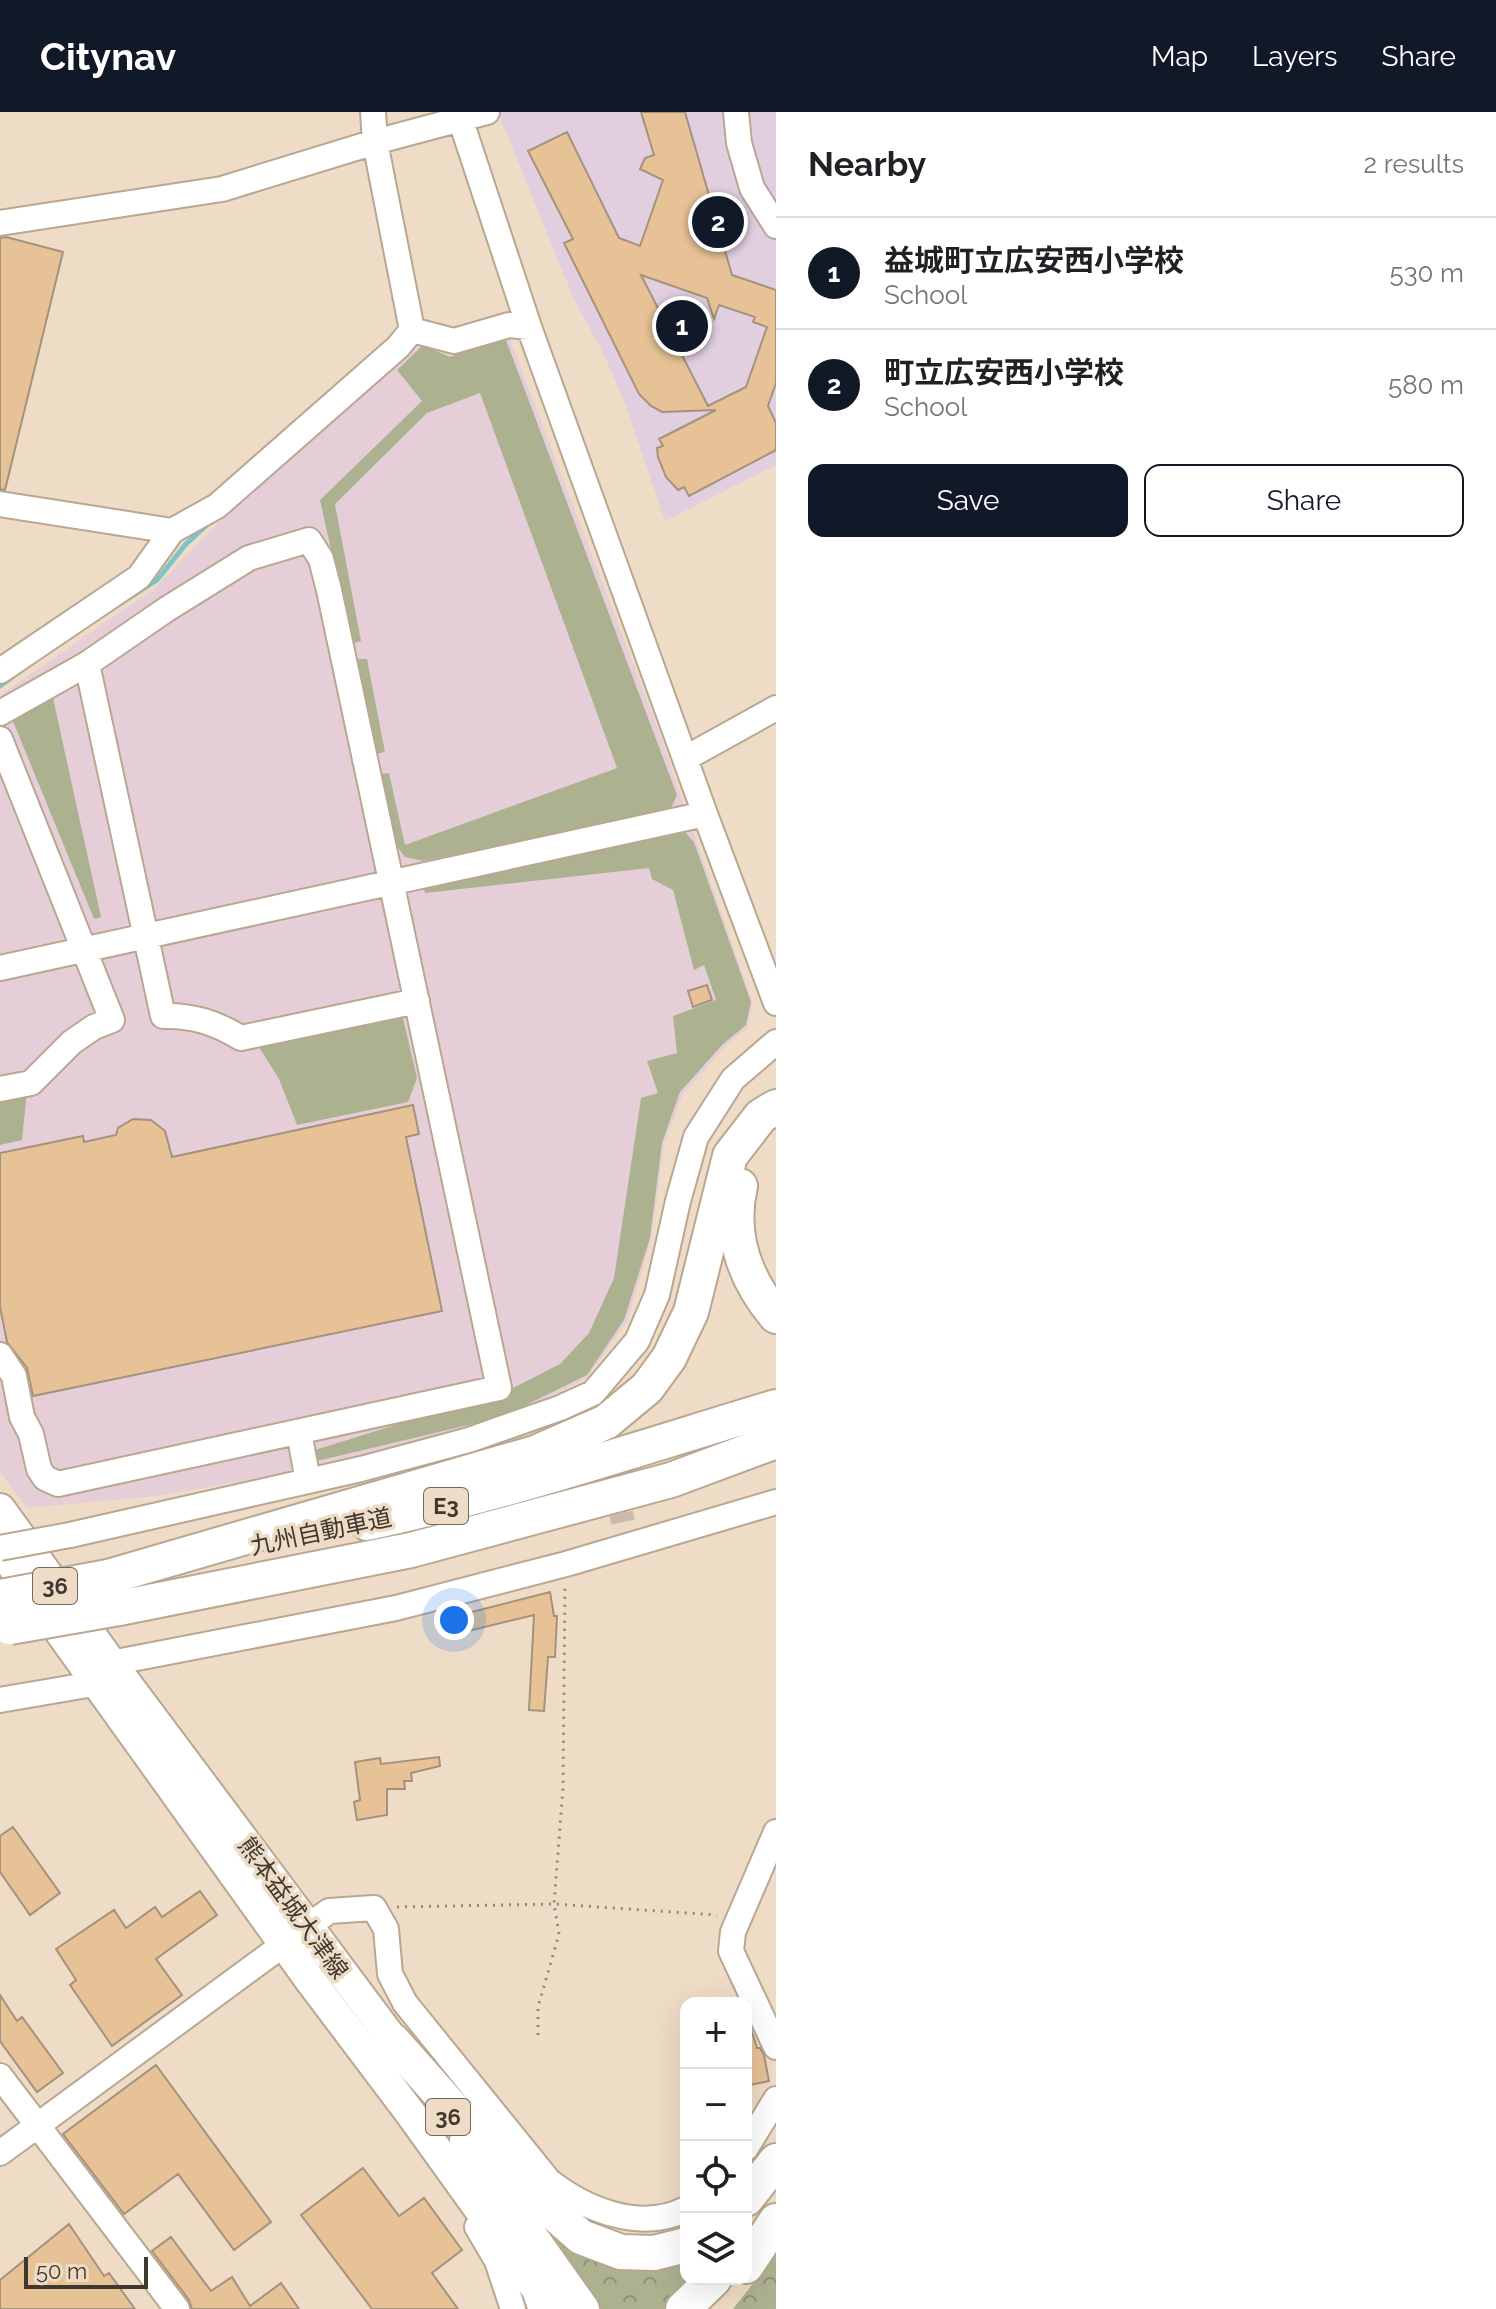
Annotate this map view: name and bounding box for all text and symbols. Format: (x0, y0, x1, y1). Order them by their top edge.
text: Citynav (40, 34, 176, 79)
text: Map (1151, 40, 1208, 73)
text: Layers (1252, 40, 1338, 73)
text: Share (1382, 40, 1456, 73)
text: Nearby (808, 144, 926, 184)
text: 2 results (1364, 149, 1464, 179)
pin: 2 (692, 192, 744, 252)
text: 益城町立広安西小学校 (884, 243, 1184, 278)
text: 1 (828, 258, 840, 288)
text: 530 m (1390, 258, 1464, 288)
text: School (884, 280, 967, 310)
pin: 1 (656, 296, 708, 356)
text: 町立広安西小学校 (884, 355, 1124, 390)
text: 2 (827, 370, 841, 400)
text: 580 m (1388, 370, 1464, 400)
text: School (884, 392, 967, 422)
button: Save (808, 464, 1128, 537)
button: Share (1144, 464, 1464, 537)
road number: E3 (424, 1488, 468, 1524)
street label: 九州自動車道 (247, 1502, 394, 1561)
road number: 36 (33, 1568, 77, 1604)
your location (434, 1600, 474, 1640)
street label: 熊本益城大津線 (232, 1831, 355, 1984)
map controls (680, 1997, 752, 2285)
button: + (680, 1997, 752, 2069)
button: − (680, 2069, 752, 2141)
road number: 36 (426, 2099, 470, 2135)
button: locate (680, 2141, 752, 2213)
button: layers (680, 2213, 752, 2285)
scale bar (24, 2253, 148, 2289)
text: 50 m (36, 2258, 87, 2284)

